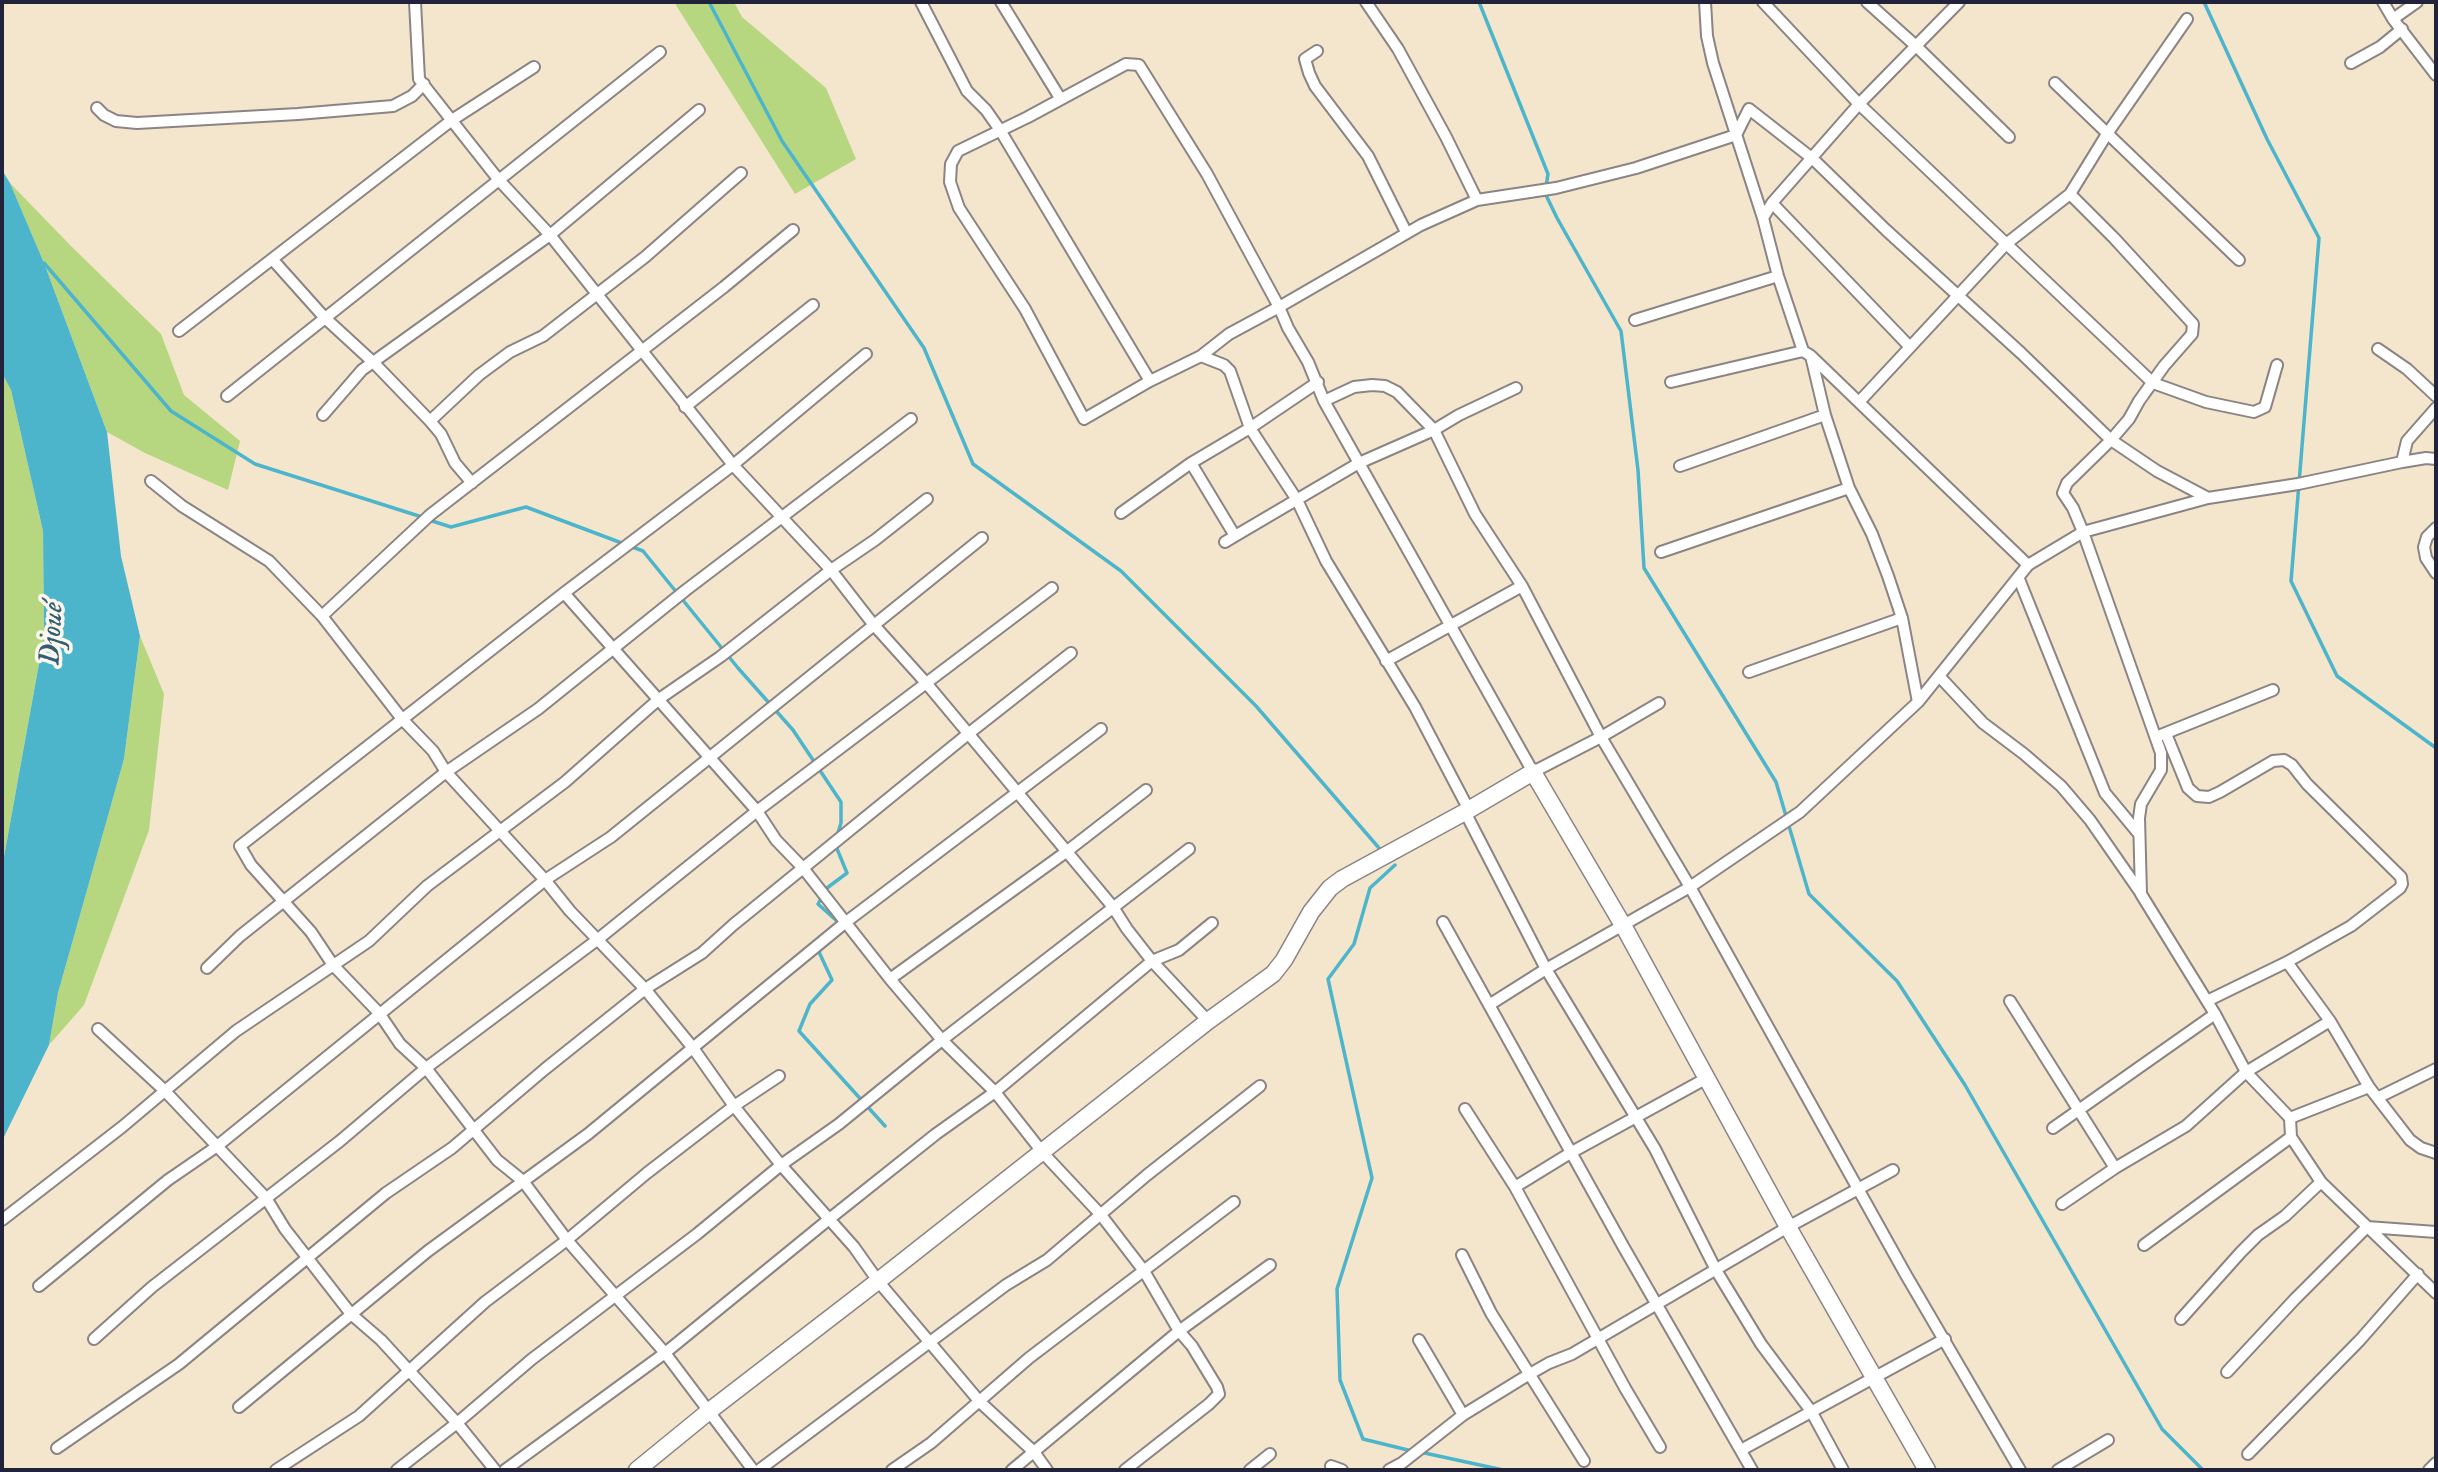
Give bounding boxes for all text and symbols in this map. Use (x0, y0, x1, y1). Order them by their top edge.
water label: Djoué (34, 601, 74, 667)

